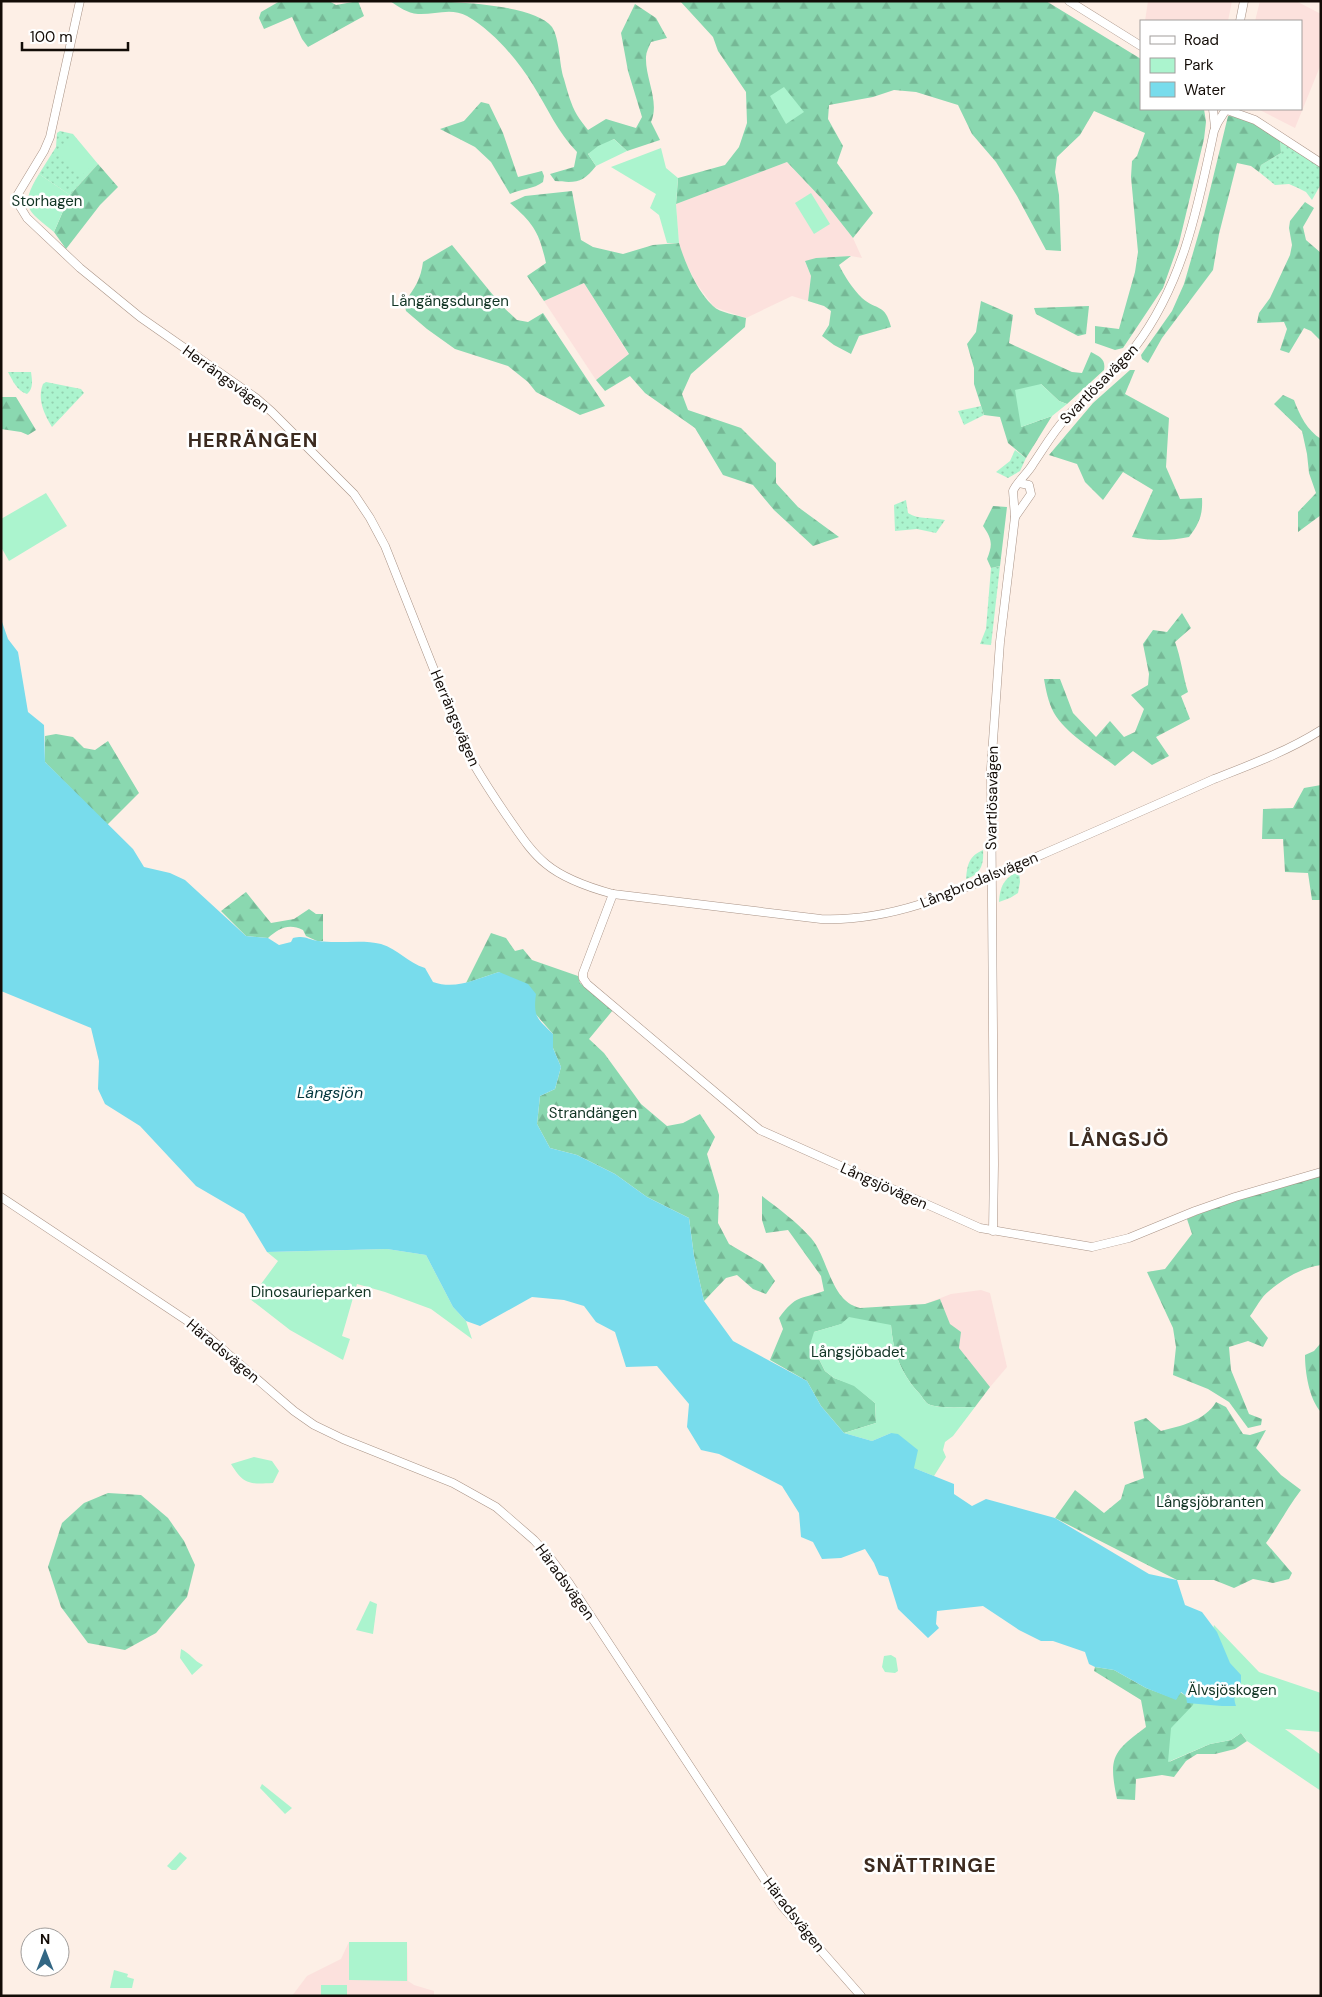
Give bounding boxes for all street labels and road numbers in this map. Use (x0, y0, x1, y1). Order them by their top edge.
street label: Svartlösavägen (1056, 340, 1142, 428)
street label: Herrängsvägen (178, 341, 274, 417)
street label: Herrängsvägen (426, 667, 484, 769)
street label: Svartlösavägen (981, 746, 1003, 850)
street label: Långbrodalsvägen (917, 847, 1041, 913)
street label: Långsjövägen (837, 1158, 931, 1214)
street label: Häradsvägen (182, 1315, 264, 1387)
street label: Häradsvägen (531, 1540, 599, 1624)
street label: Häradsvägen (759, 1874, 829, 1956)

